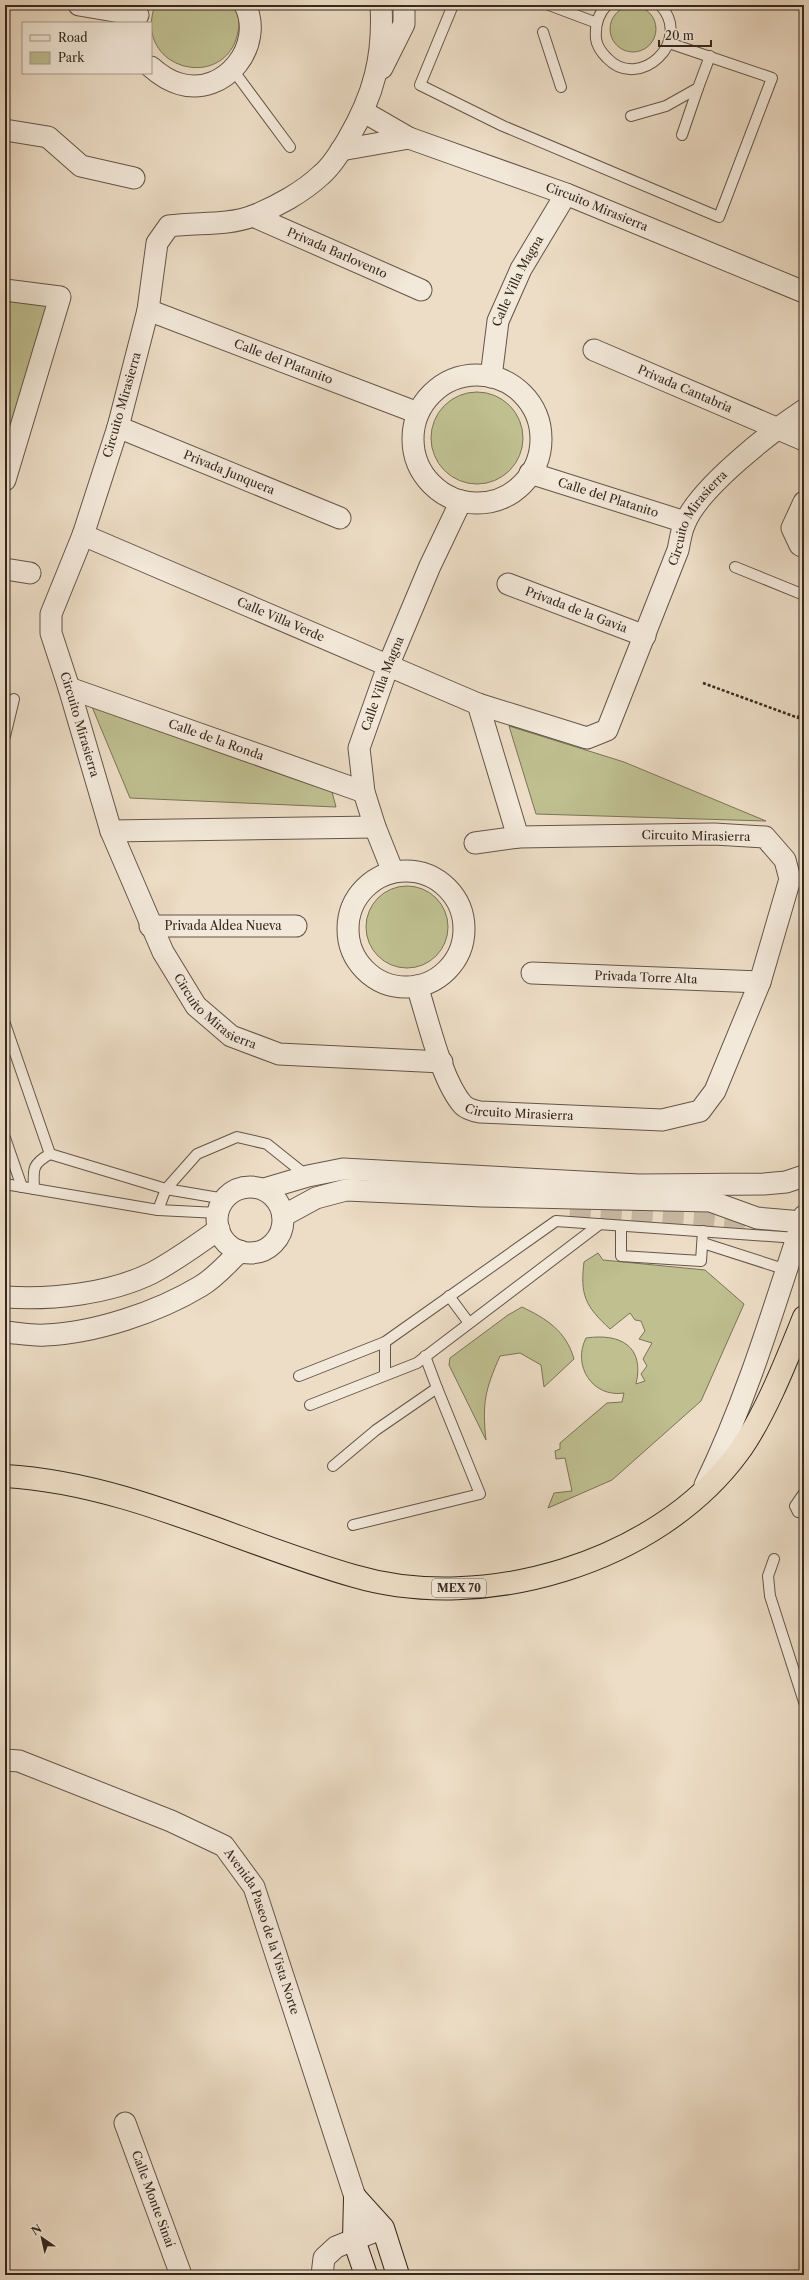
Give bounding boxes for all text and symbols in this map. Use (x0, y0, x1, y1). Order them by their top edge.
legend (22, 22, 152, 74)
scale bar (659, 22, 711, 48)
text: 20 m (665, 28, 694, 43)
text: Road (58, 30, 88, 45)
text: Park (58, 50, 85, 65)
street label: Circuito Mirasierra (544, 179, 651, 234)
street label: Privada Barlovento (285, 224, 390, 281)
street label: Calle Villa Magna (489, 232, 547, 327)
street label: Calle del Platanito (232, 336, 335, 387)
street label: Circuito Mirasierra (99, 350, 144, 459)
street label: Privada Cantabria (635, 362, 736, 416)
street label: Privada Junquera (181, 447, 278, 498)
street label: Circuito Mirasierra (665, 467, 730, 568)
street label: Calle del Platanito (556, 474, 661, 520)
street label: Privada de la Gavia (523, 583, 630, 636)
street label: Calle Villa Verde (235, 594, 327, 645)
street label: Calle Villa Magna (358, 633, 407, 733)
street label: Circuito Mirasierra (57, 670, 103, 779)
street label: Calle de la Ronda (167, 716, 267, 763)
street label: Circuito Mirasierra (641, 827, 751, 844)
street label: Privada Aldea Nueva (164, 918, 282, 933)
street label: Privada Torre Alta (594, 967, 698, 987)
street label: Circuito Mirasierra (171, 971, 259, 1052)
street label: Circuito Mirasierra (463, 1100, 575, 1123)
road number: MEX 70 (432, 1579, 486, 1597)
street label: Avenida Paseo de la Vista Norte (221, 1845, 303, 2017)
street label: Calle Monte Sinaí (129, 2148, 178, 2250)
north arrow (22, 2218, 62, 2258)
text: N (29, 2221, 45, 2238)

